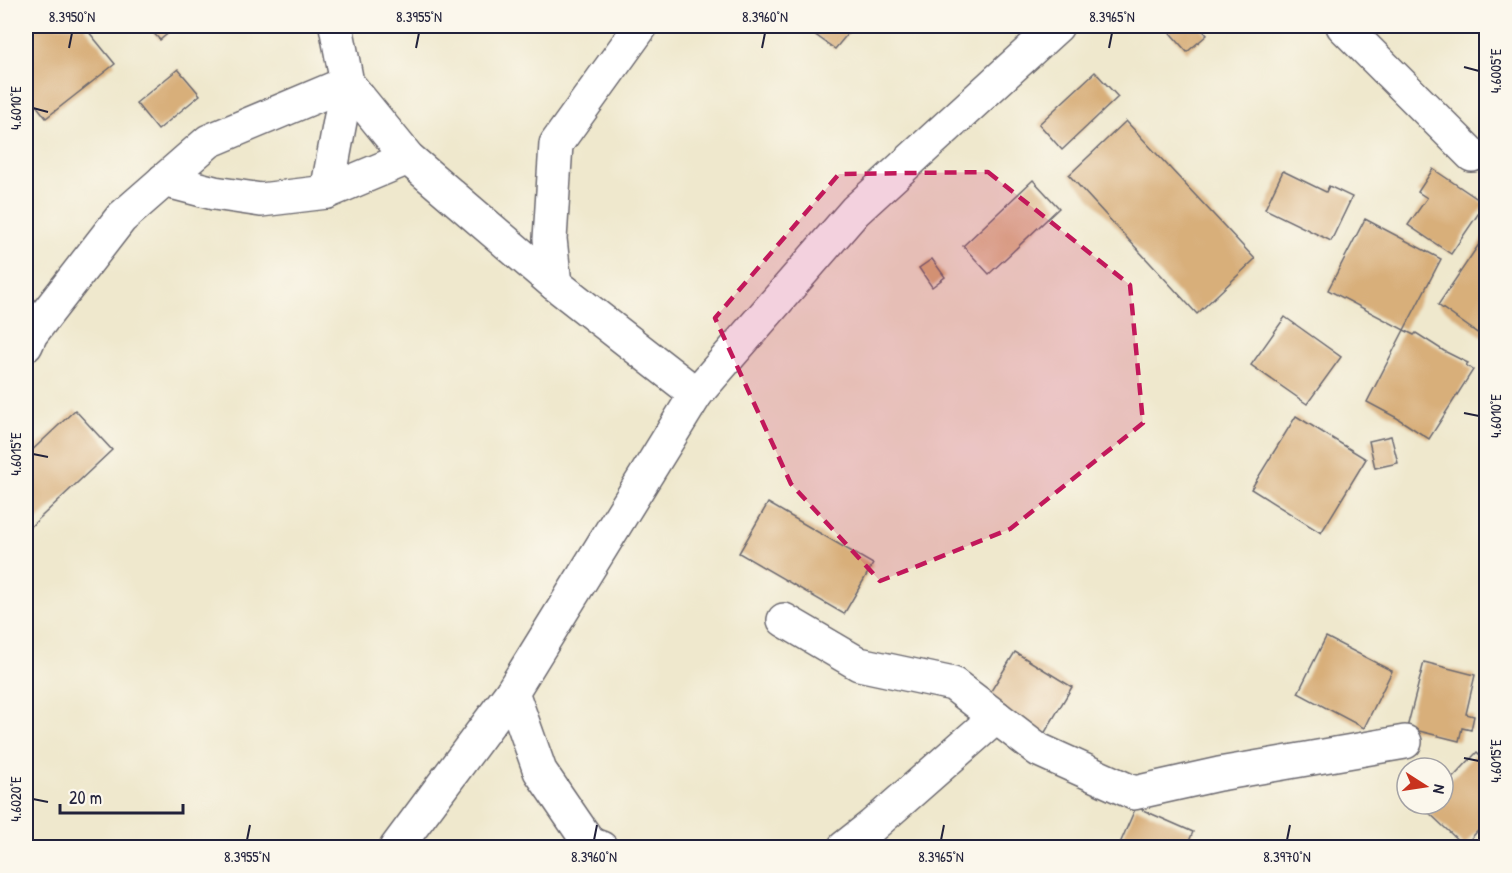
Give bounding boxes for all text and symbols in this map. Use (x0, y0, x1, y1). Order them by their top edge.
text: 8.3950°N (49, 6, 95, 27)
text: 8.3955°N (396, 6, 442, 27)
text: 8.3960°N (742, 6, 788, 27)
text: 8.3965°N (1089, 6, 1135, 27)
text: 4.6005°E (1485, 48, 1506, 93)
text: 4.6010°E (5, 86, 26, 130)
text: 4.6010°E (1485, 394, 1506, 438)
text: 4.6015°E (5, 432, 26, 476)
text: 4.6015°E (1485, 739, 1506, 783)
north arrow (1395, 756, 1455, 816)
text: 4.6020°E (5, 776, 26, 822)
scale bar (60, 777, 183, 815)
text: N (1428, 783, 1451, 796)
text: 20 m (69, 785, 102, 810)
text: 8.3955°N (224, 846, 270, 867)
text: 8.3960°N (571, 846, 617, 867)
text: 8.3965°N (918, 846, 964, 867)
text: 8.3970°N (1263, 846, 1311, 867)

